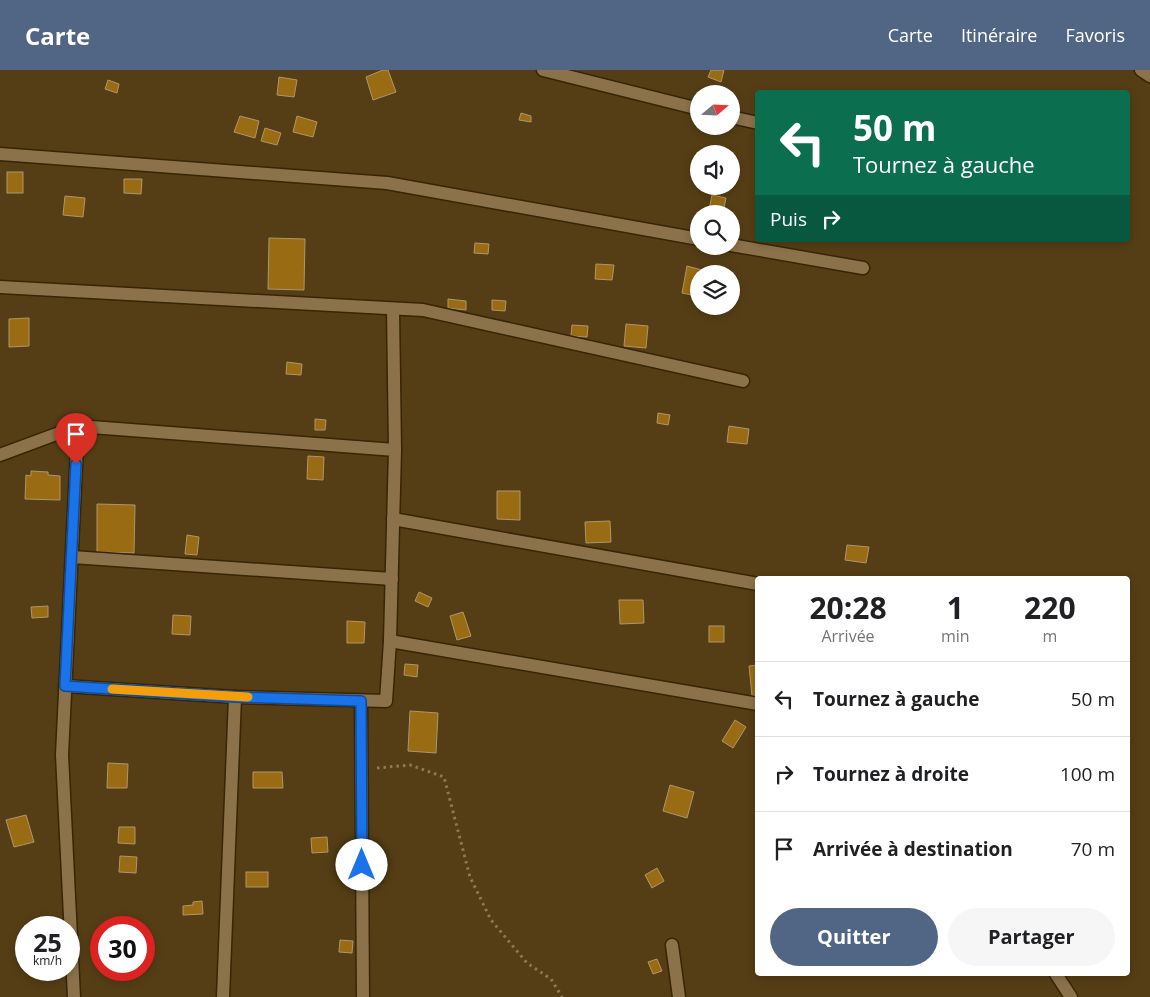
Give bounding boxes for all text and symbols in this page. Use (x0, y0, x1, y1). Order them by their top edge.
text: Carte (25, 19, 90, 52)
text: Carte (888, 23, 933, 47)
text: Itinéraire (961, 23, 1037, 47)
text: Favoris (1065, 23, 1125, 47)
north arrow (690, 85, 740, 135)
map controls (690, 85, 740, 315)
text: 50 m (853, 104, 936, 151)
icon: left (770, 110, 835, 175)
button: sound (690, 145, 740, 195)
text: Tournez à gauche (853, 149, 1035, 179)
button: search (690, 205, 740, 255)
icon: right (817, 205, 845, 233)
text: Puis (770, 206, 807, 232)
button: layers (690, 265, 740, 315)
pin (55, 413, 97, 464)
icon: arrive (62, 420, 90, 448)
text: 20:28 (809, 587, 887, 628)
text: 1 (947, 587, 964, 628)
text: 220 (1024, 587, 1076, 628)
text: Arrivée (821, 625, 875, 647)
text: min (941, 625, 970, 647)
text: m (1042, 625, 1057, 647)
icon: left (770, 685, 798, 713)
text: Tournez à gauche (813, 686, 979, 712)
text: 50 m (1071, 686, 1115, 712)
icon: right (770, 760, 798, 788)
text: Tournez à droite (813, 761, 969, 787)
text: 100 m (1060, 761, 1115, 787)
icon: arrive (770, 835, 798, 863)
text: Arrivée à destination (813, 836, 1013, 862)
text: 70 m (1071, 836, 1115, 862)
position arrow (335, 838, 387, 890)
button: Quitter (770, 908, 938, 966)
button: Partager (948, 908, 1115, 966)
speed limit sign: 30 (90, 916, 155, 981)
text: 25 (33, 925, 62, 959)
text: km/h (33, 952, 62, 969)

